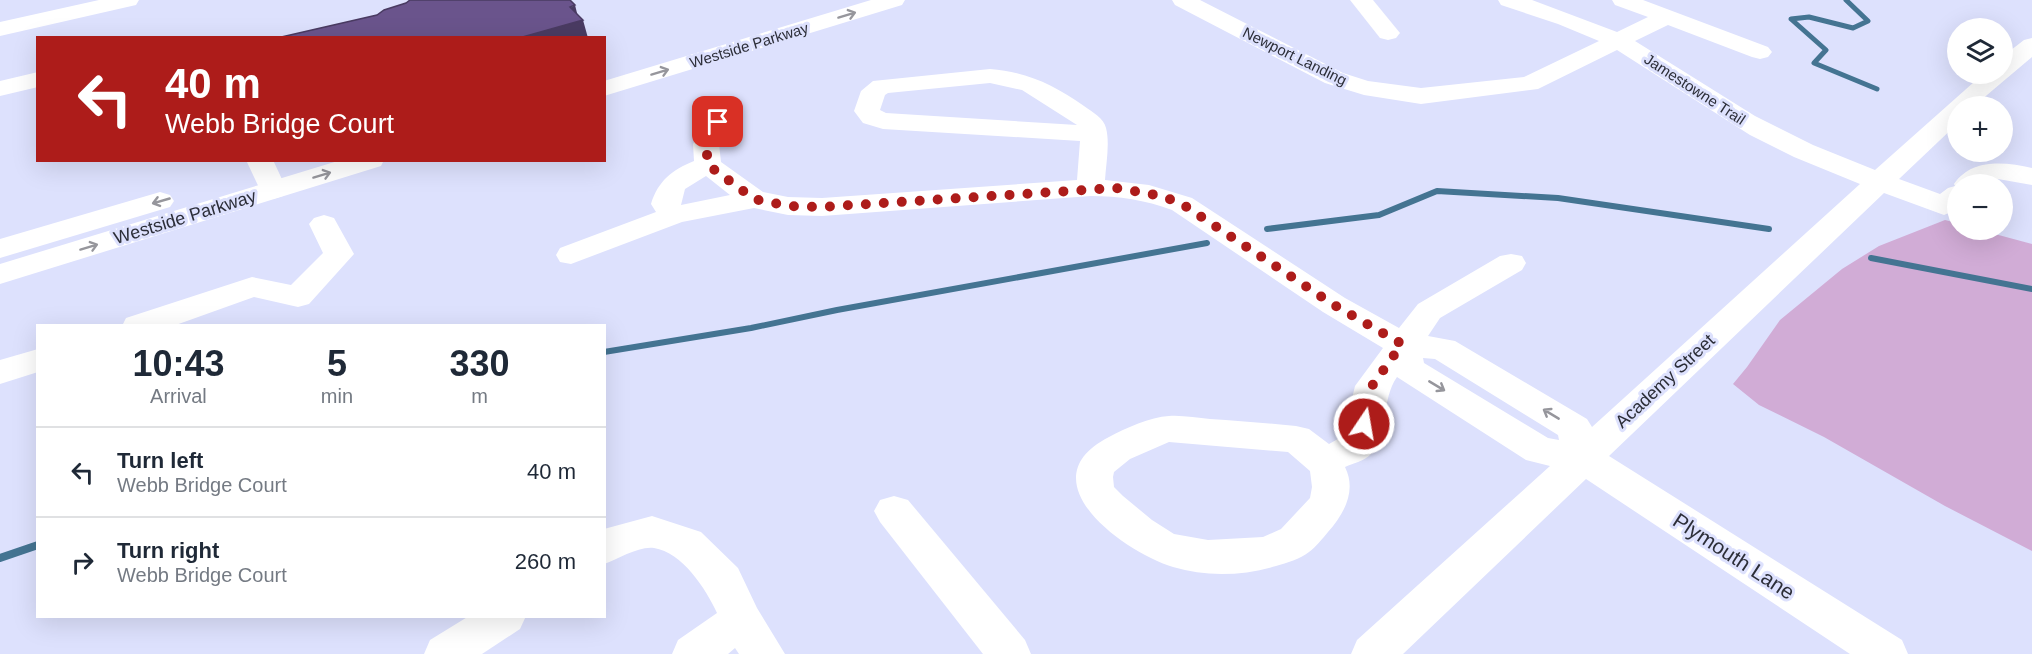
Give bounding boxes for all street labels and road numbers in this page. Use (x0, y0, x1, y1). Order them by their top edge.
street label: Westside Parkway (688, 19, 811, 71)
street label: Newport Landing (1240, 23, 1350, 89)
street label: Jamestowne Trail (1641, 50, 1749, 128)
street label: Westside Parkway (111, 186, 259, 248)
street label: Academy Street (1611, 330, 1719, 432)
street label: Plymouth Lane (1669, 508, 1799, 604)

